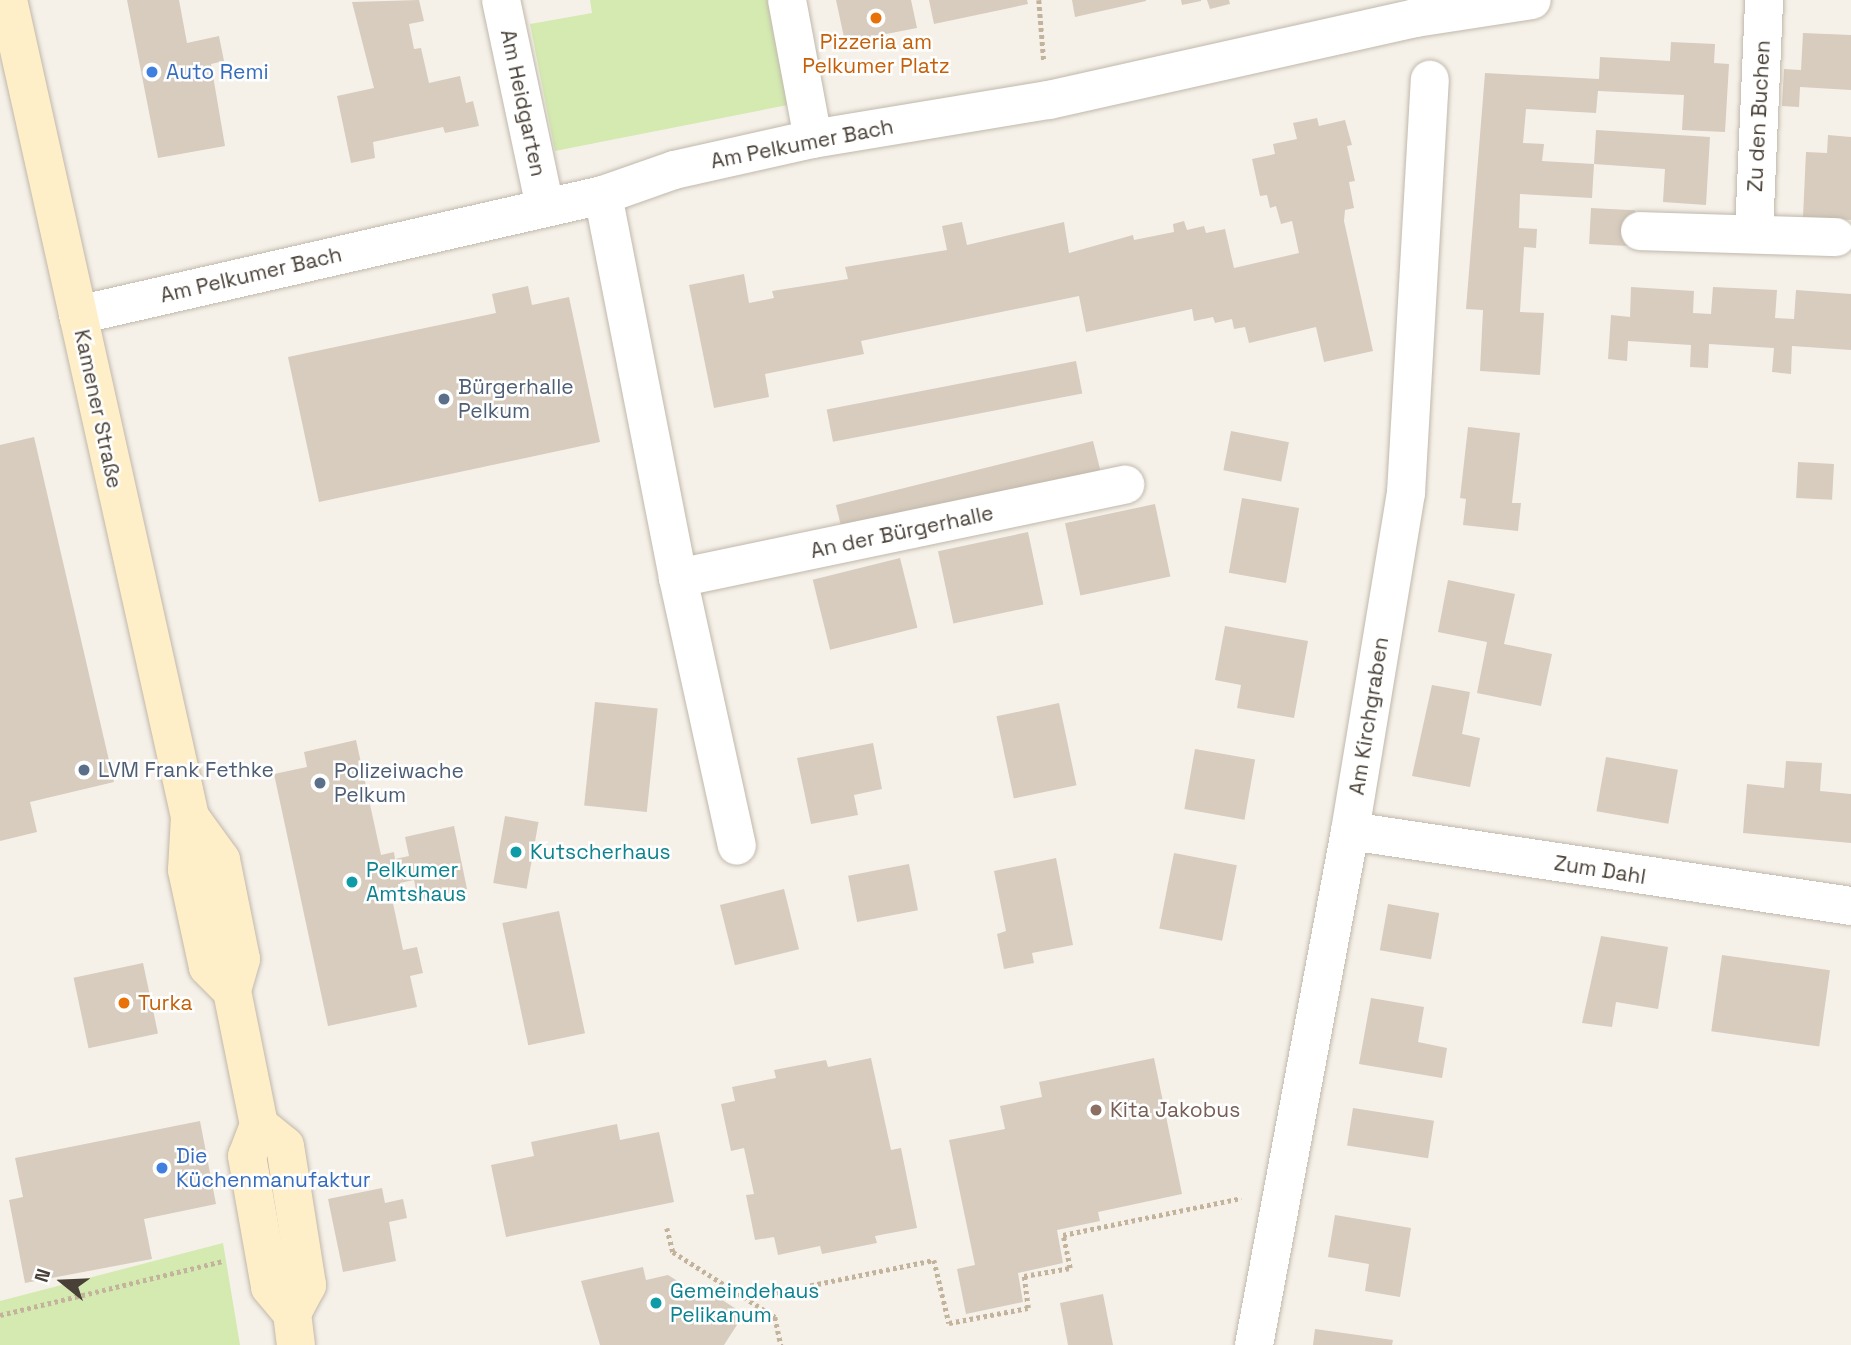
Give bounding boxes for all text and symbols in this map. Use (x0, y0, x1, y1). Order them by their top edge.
marker: Pizzeria am Pelkumer Platz (868, 10, 884, 26)
street label: Am Heidgarten (495, 27, 551, 179)
place label: Pizzeria am Pelkumer Platz (802, 29, 950, 79)
street label: Zu den Buchen (1742, 39, 1776, 193)
place label: Auto Remi (166, 59, 269, 85)
marker: Auto Remi (144, 64, 160, 80)
street label: Am Pelkumer Bach (708, 114, 896, 174)
street label: Am Pelkumer Bach (158, 242, 344, 308)
street label: Kamener Straße (69, 327, 127, 491)
place label: Bürgerhalle Pelkum (458, 374, 574, 424)
marker: Bürgerhalle Pelkum (436, 391, 452, 407)
street label: An der Bürgerhalle (808, 500, 996, 564)
street label: Am Kirchgraben (1344, 635, 1394, 797)
place label: LVM Frank Fethke (98, 757, 274, 783)
place label: Polizeiwache Pelkum (334, 758, 464, 808)
marker: LVM Frank Fethke (76, 762, 92, 778)
marker: Polizeiwache Pelkum (312, 775, 328, 791)
place label: Kutscherhaus (530, 839, 671, 865)
marker: Kutscherhaus (508, 844, 524, 860)
street label: Zum Dahl (1552, 850, 1648, 890)
place label: Pelkumer Amtshaus (366, 857, 466, 907)
marker: Pelkumer Amtshaus (344, 874, 360, 890)
place label: Turka (138, 990, 193, 1016)
marker: Turka (116, 995, 132, 1011)
place label: Kita Jakobus (1110, 1097, 1240, 1123)
marker: Kita Jakobus (1088, 1102, 1104, 1118)
place label: Die Küchenmanufaktur (176, 1143, 371, 1193)
marker: Die Küchenmanufaktur (154, 1160, 170, 1176)
north arrow (28, 1247, 98, 1317)
text: N (29, 1265, 56, 1285)
place label: Gemeindehaus Pelikanum (670, 1278, 819, 1328)
marker: Gemeindehaus Pelikanum (648, 1295, 664, 1311)

